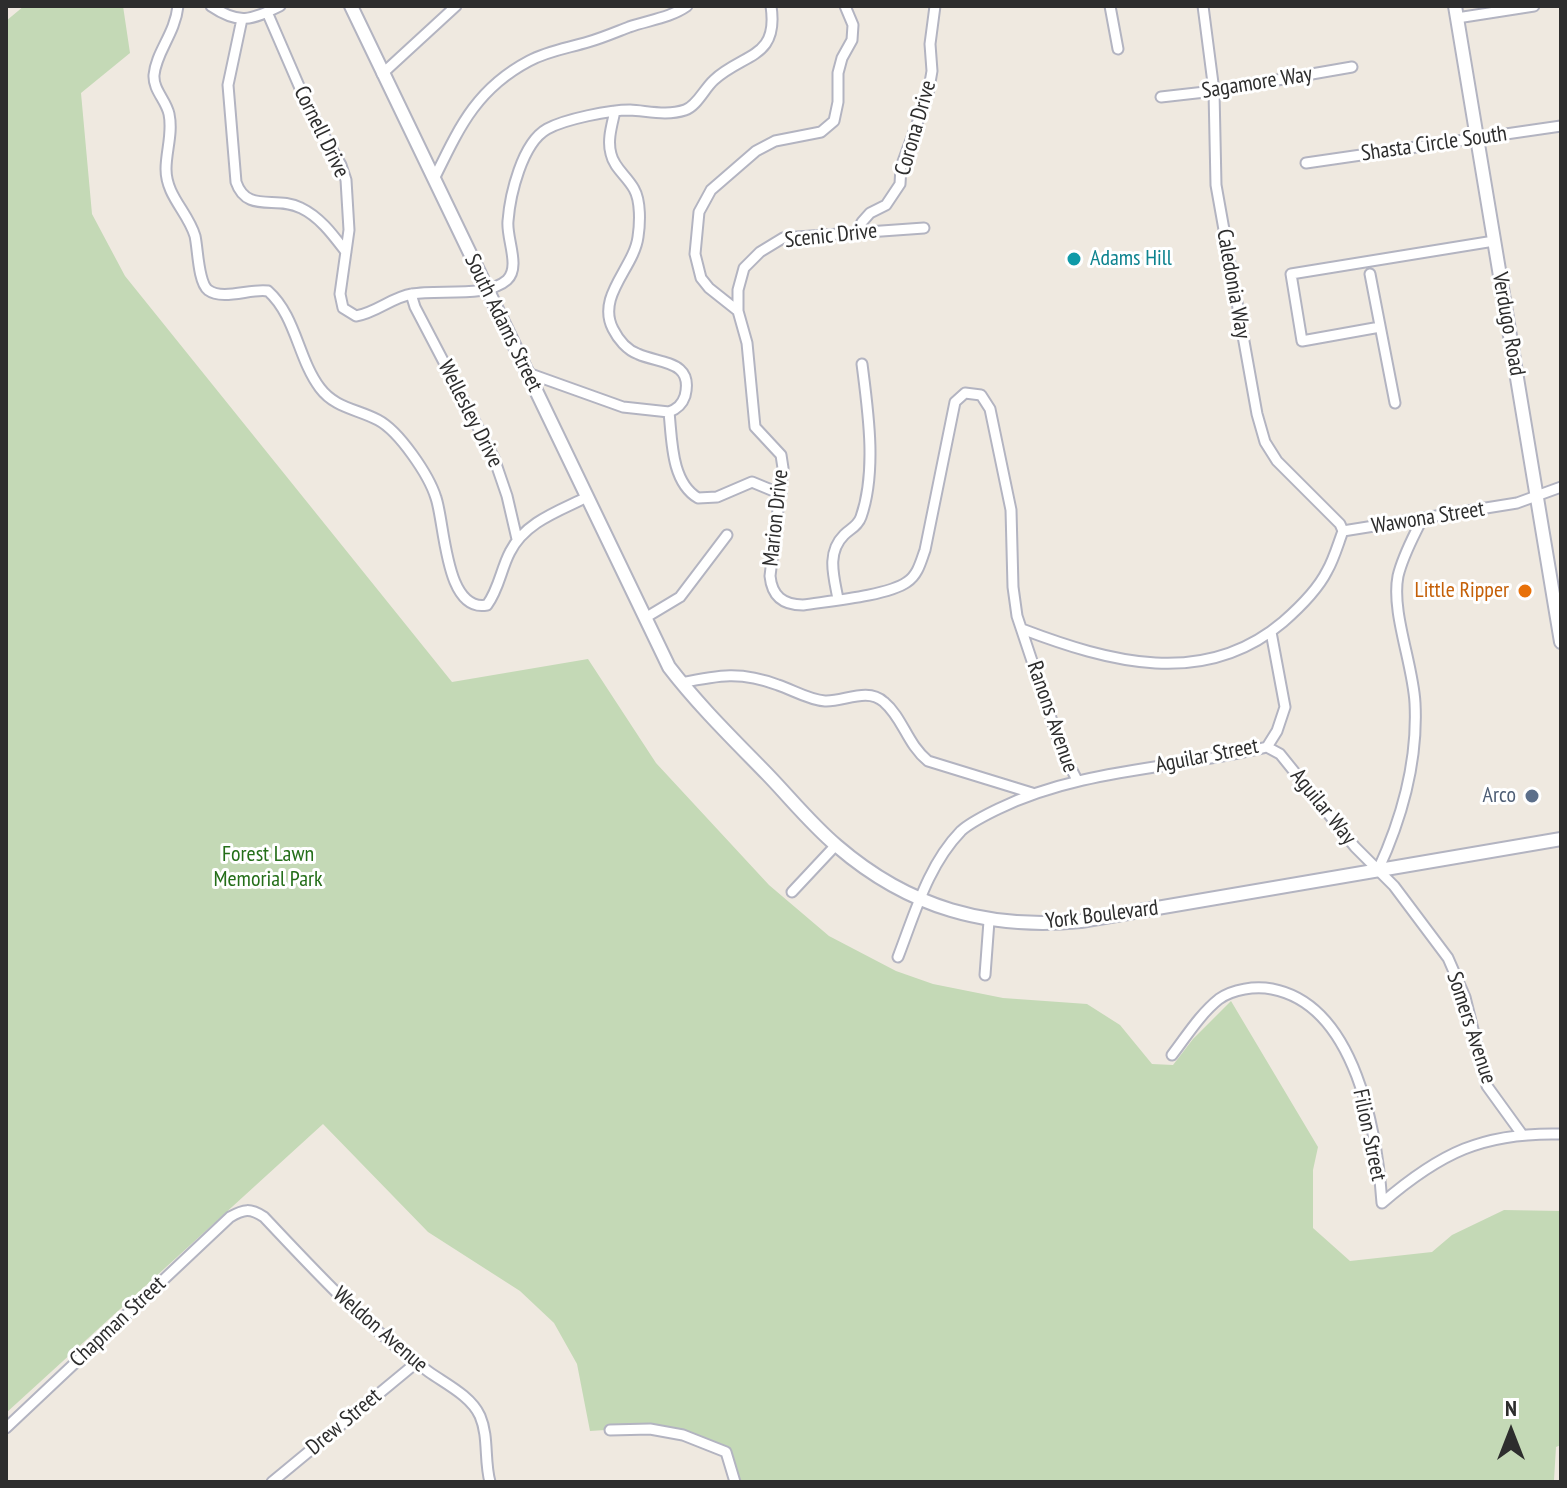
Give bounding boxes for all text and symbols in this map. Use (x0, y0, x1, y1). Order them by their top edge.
street label: Sagamore Way (1200, 61, 1314, 105)
street label: Corona Drive (890, 77, 942, 179)
street label: Cornell Drive (288, 82, 354, 182)
street label: Shasta Circle South (1360, 121, 1508, 167)
street label: Scenic Drive (783, 218, 879, 254)
street label: Caledonia Way (1210, 227, 1256, 341)
place label: Adams Hill (1090, 246, 1172, 272)
street label: South Adams Street (458, 250, 548, 396)
marker: Adams Hill (1065, 250, 1083, 268)
street label: Verdugo Road (1486, 270, 1530, 378)
street label: Wellesley Drive (432, 356, 508, 472)
street label: Marion Drive (758, 468, 794, 568)
street label: Wawona Street (1370, 496, 1486, 540)
place label: Little Ripper (1415, 578, 1509, 604)
marker: Little Ripper (1516, 582, 1534, 600)
street label: Ranons Avenue (1021, 658, 1083, 776)
street label: Aguilar Street (1153, 733, 1261, 779)
street label: Aguilar Way (1285, 764, 1361, 850)
place label: Arco (1483, 783, 1516, 809)
marker: Arco (1523, 787, 1541, 805)
park label: Forest Lawn Memorial Park (213, 842, 323, 894)
street label: York Boulevard (1044, 895, 1160, 935)
street label: Somers Avenue (1441, 969, 1501, 1087)
street label: Filion Street (1346, 1087, 1392, 1183)
street label: Chapman Street (65, 1271, 171, 1373)
street label: Weldon Avenue (327, 1282, 433, 1378)
street label: Drew Street (301, 1383, 387, 1461)
north arrow (1471, 1392, 1551, 1472)
text: N (1505, 1394, 1517, 1422)

